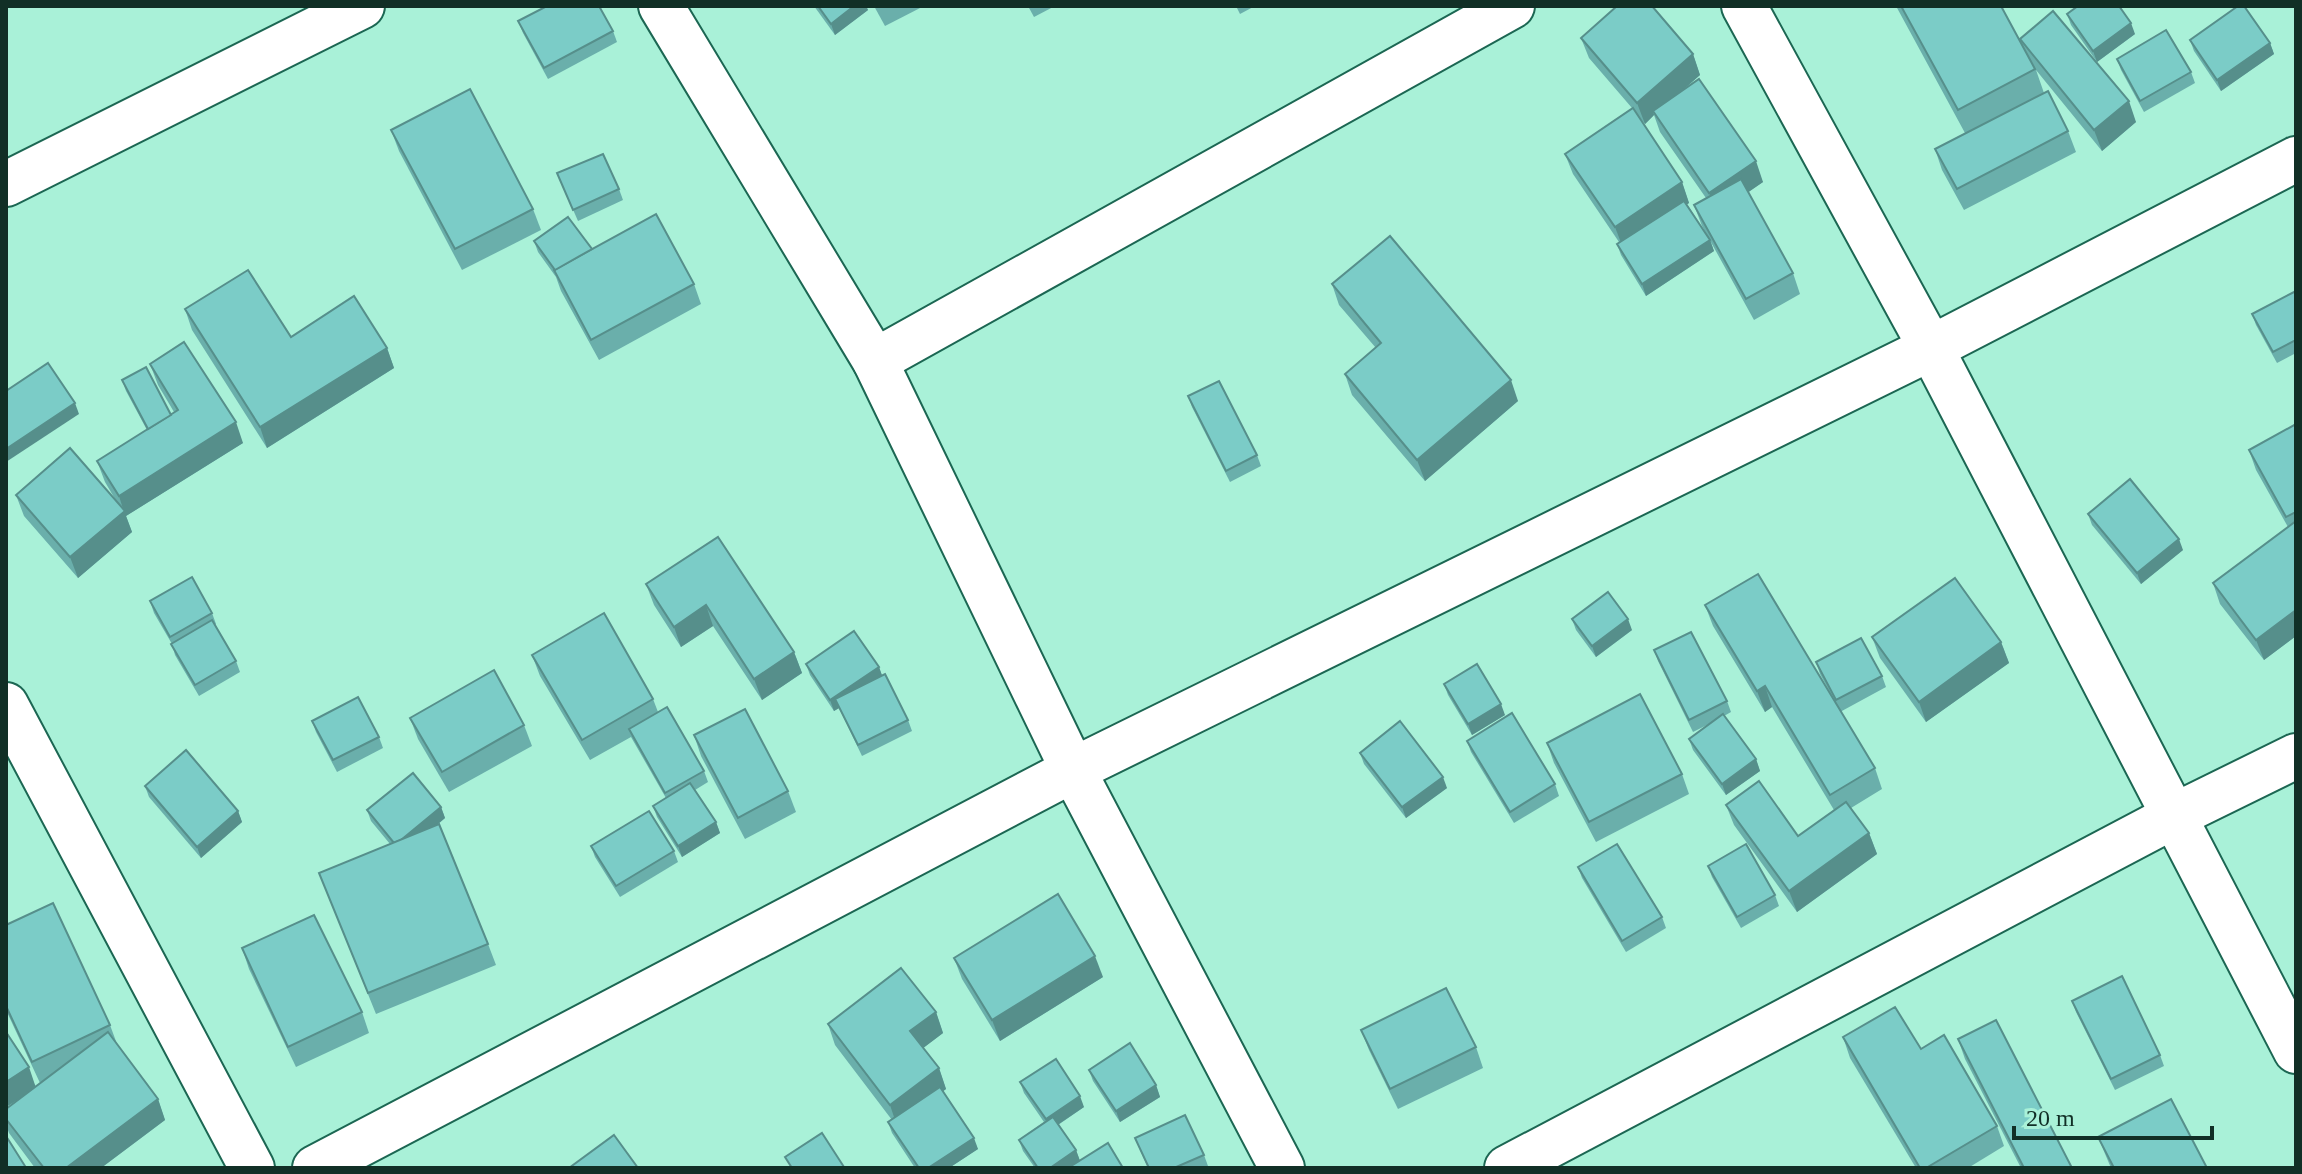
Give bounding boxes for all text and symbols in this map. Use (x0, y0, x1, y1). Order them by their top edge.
scale bar (2014, 1090, 2212, 1140)
text: 20 m (2026, 1105, 2075, 1131)

